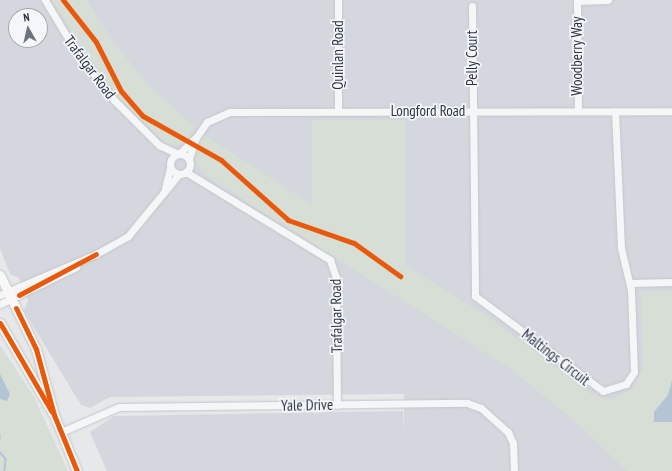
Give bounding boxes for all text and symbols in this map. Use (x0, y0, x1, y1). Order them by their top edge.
north arrow (8, 8, 48, 48)
text: N (23, 10, 30, 24)
street label: Woodberry Way (568, 16, 586, 96)
street label: Quinlan Road (329, 20, 347, 90)
street label: Pelly Court (463, 30, 481, 86)
street label: Trafalgar Road (60, 32, 120, 102)
street label: Longford Road (391, 102, 465, 120)
street label: Trafalgar Road (326, 279, 346, 353)
street label: Maltings Circuit (518, 325, 594, 389)
street label: Yale Drive (281, 396, 333, 414)

